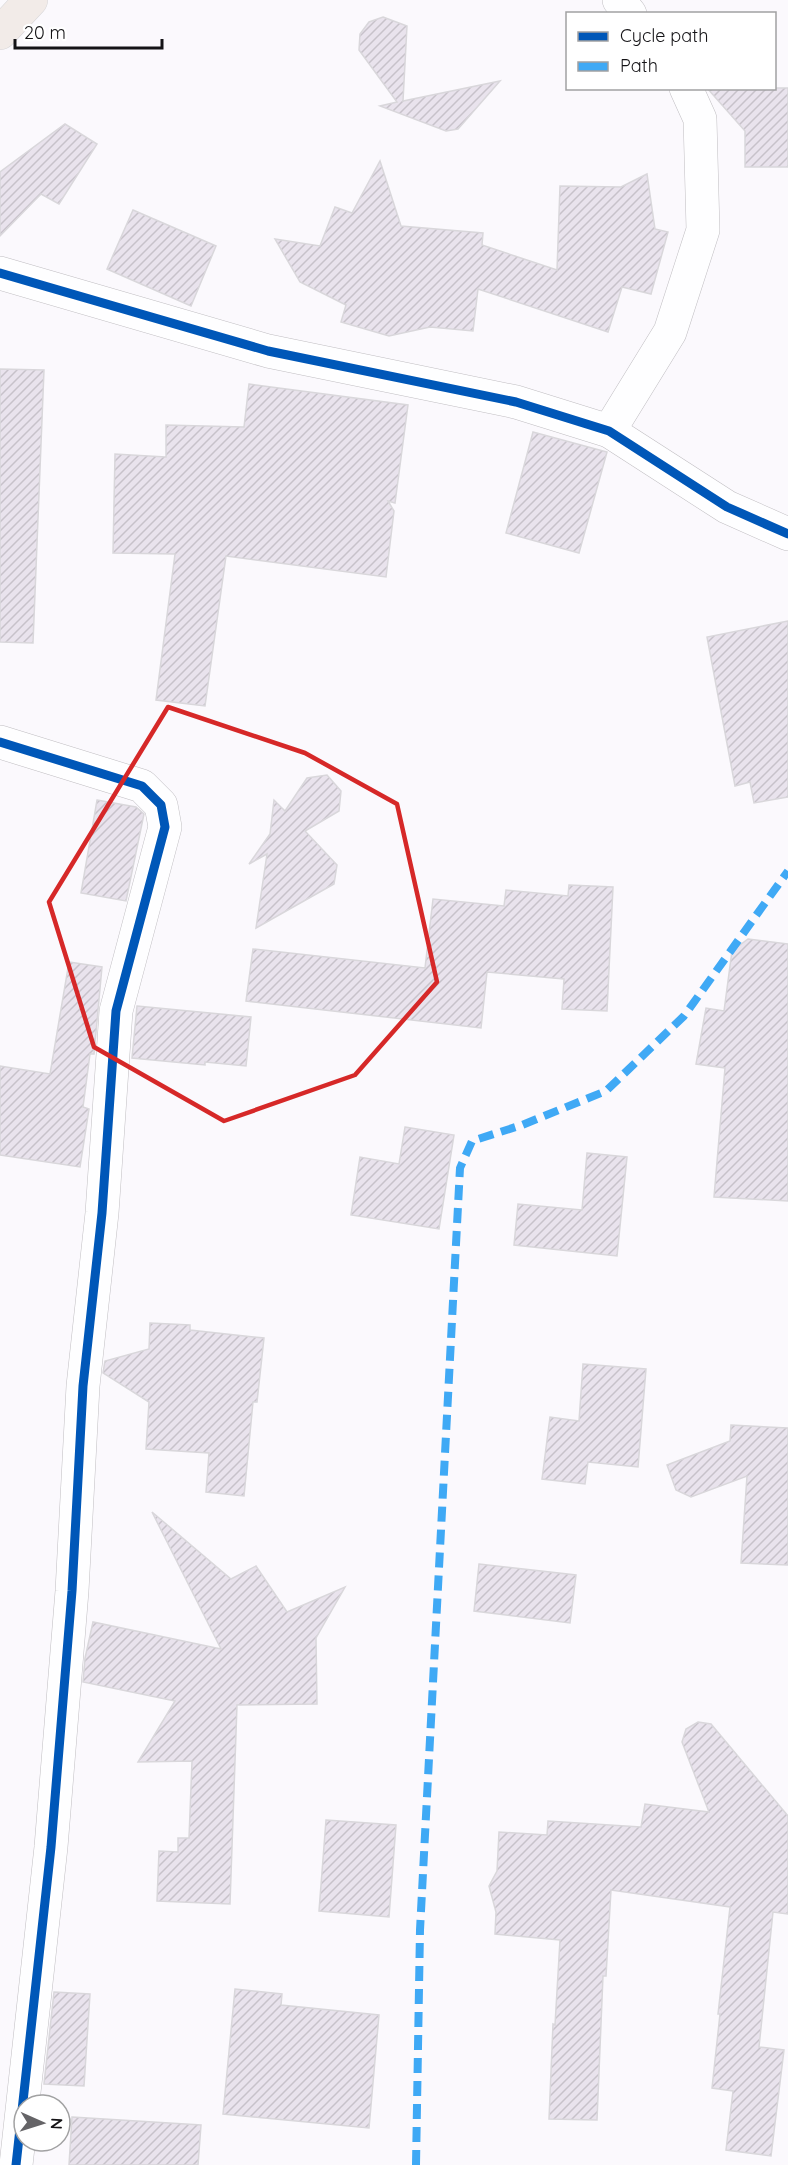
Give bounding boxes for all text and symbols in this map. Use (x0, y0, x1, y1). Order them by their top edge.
scale bar (15, 12, 162, 50)
legend (566, 12, 776, 90)
text: 20 m (24, 21, 66, 44)
text: Cycle path (620, 24, 708, 47)
text: Path (620, 54, 658, 77)
north arrow (12, 2093, 72, 2153)
text: N (47, 2117, 67, 2130)

